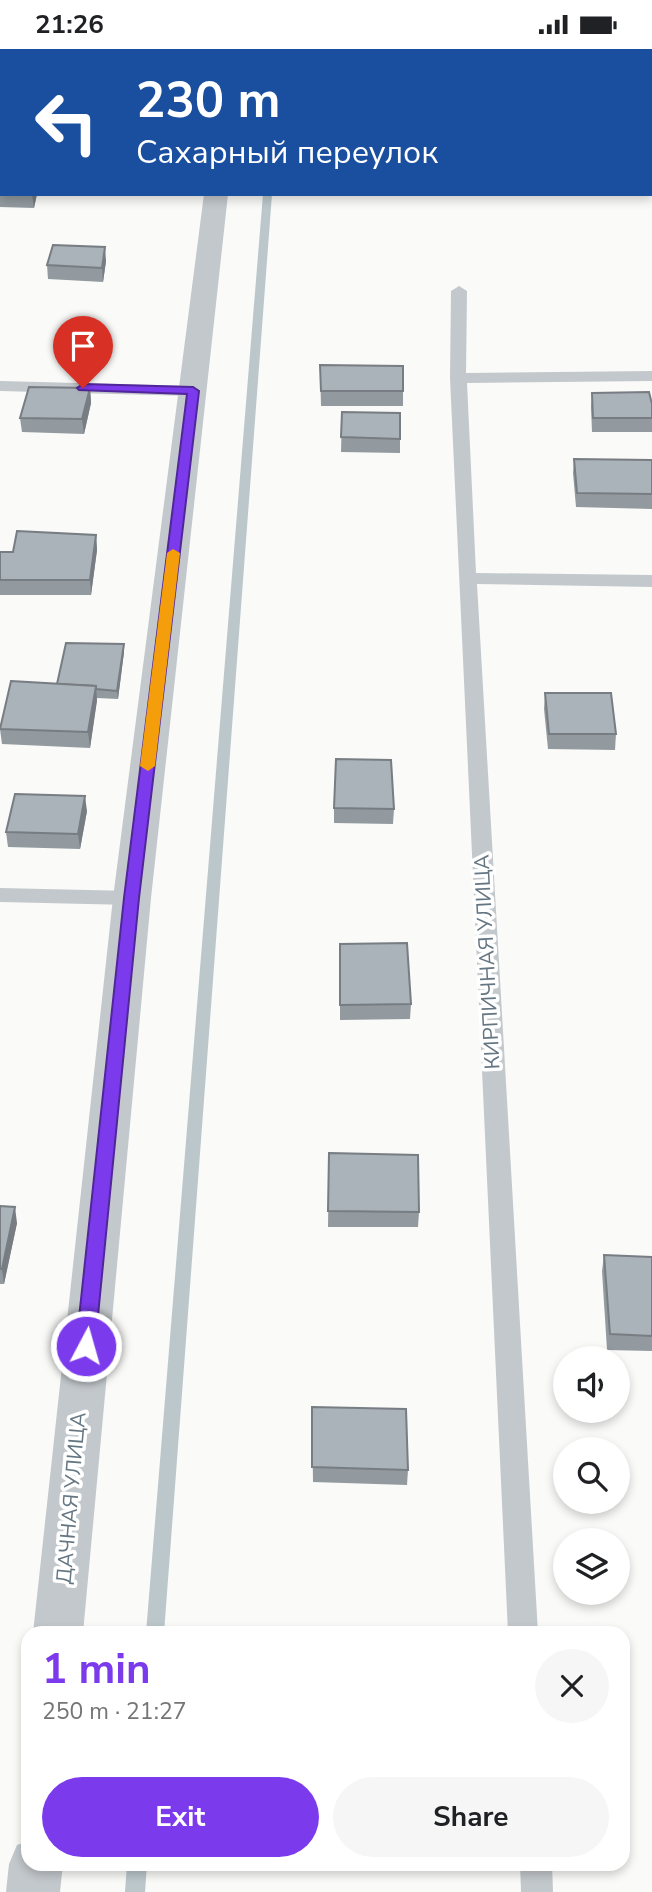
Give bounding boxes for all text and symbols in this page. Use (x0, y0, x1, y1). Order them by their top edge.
text: 21:26 (35, 7, 104, 42)
text: 230 m (136, 67, 280, 134)
icon: left (21, 77, 112, 168)
text: Сахарный переулок (136, 131, 438, 174)
pin (53, 316, 113, 388)
icon: arrive (64, 327, 102, 365)
street label: КИРПИЧНАЯ УЛИЦА (467, 854, 507, 1070)
position arrow (49, 1309, 123, 1383)
map controls (553, 1346, 630, 1605)
button: sound (553, 1346, 630, 1423)
street label: ДАЧНАЯ УЛИЦА (50, 1411, 92, 1585)
button: search (553, 1437, 630, 1514)
button: layers (553, 1528, 630, 1605)
text: 1 min (42, 1641, 151, 1698)
button: close (535, 1649, 609, 1723)
text: 250 m · 21:27 (42, 1696, 187, 1727)
button: Exit (42, 1777, 319, 1857)
button: Share (333, 1777, 609, 1857)

